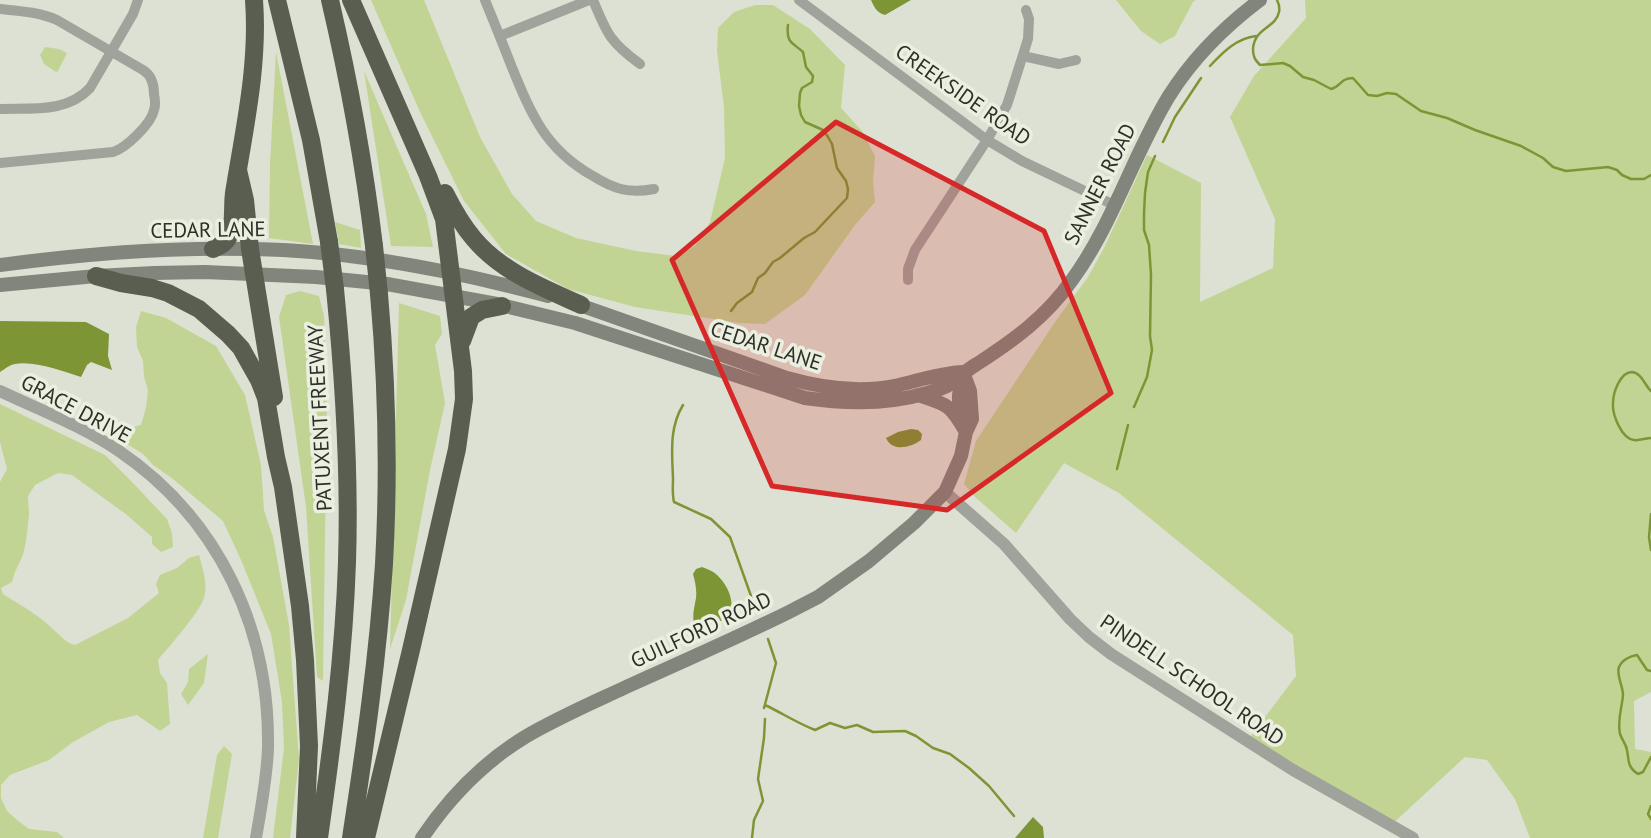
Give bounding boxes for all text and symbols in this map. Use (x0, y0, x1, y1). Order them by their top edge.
street label: CREEKSIDE ROAD (890, 38, 1036, 151)
street label: SANNER ROAD (1057, 119, 1142, 249)
street label: CEDAR LANE (150, 215, 266, 244)
street label: CEDAR LANE (707, 315, 825, 376)
street label: PATUXENT FREEWAY (301, 324, 338, 512)
street label: GRACE DRIVE (16, 368, 136, 449)
street label: GUILFORD ROAD (626, 585, 775, 674)
street label: PINDELL SCHOOL ROAD (1095, 608, 1290, 751)

